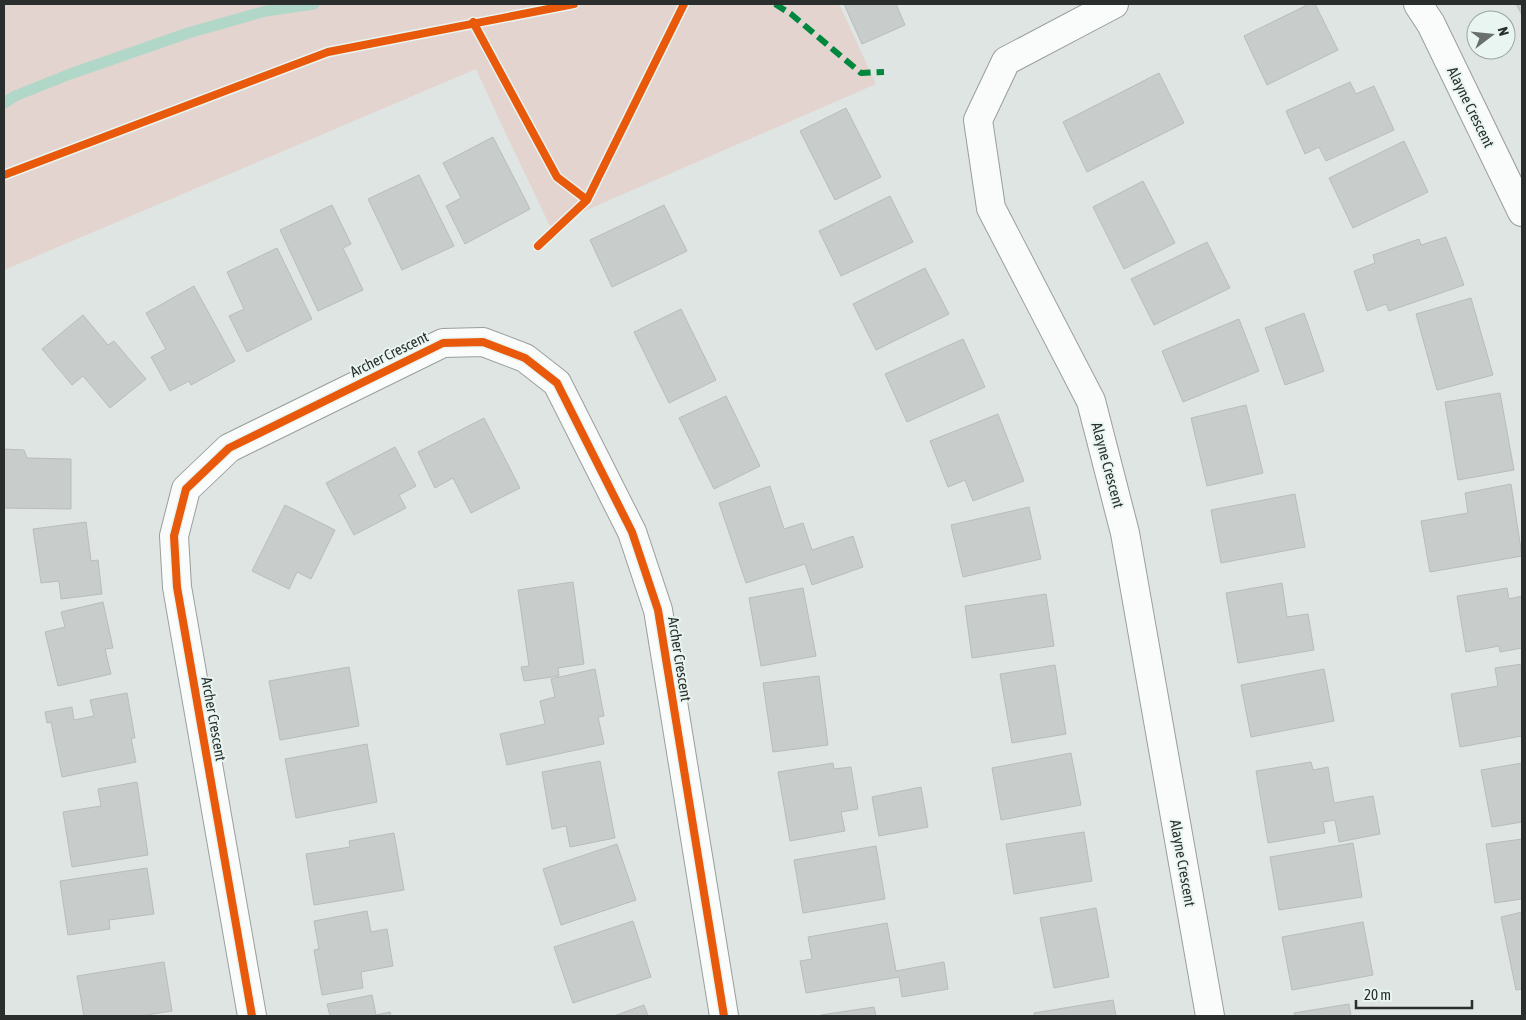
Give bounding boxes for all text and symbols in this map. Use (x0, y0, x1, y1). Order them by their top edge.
north arrow (1466, 10, 1516, 60)
text: N (1495, 25, 1512, 38)
street label: Alayne Crescent (1444, 64, 1498, 150)
street label: Archer Crescent (347, 328, 431, 380)
street label: Alayne Crescent (1088, 420, 1128, 510)
street label: Archer Crescent (665, 616, 695, 702)
street label: Archer Crescent (198, 676, 230, 762)
street label: Alayne Crescent (1167, 818, 1199, 908)
scale bar (1356, 978, 1472, 1010)
text: 20 m (1364, 986, 1391, 1003)

